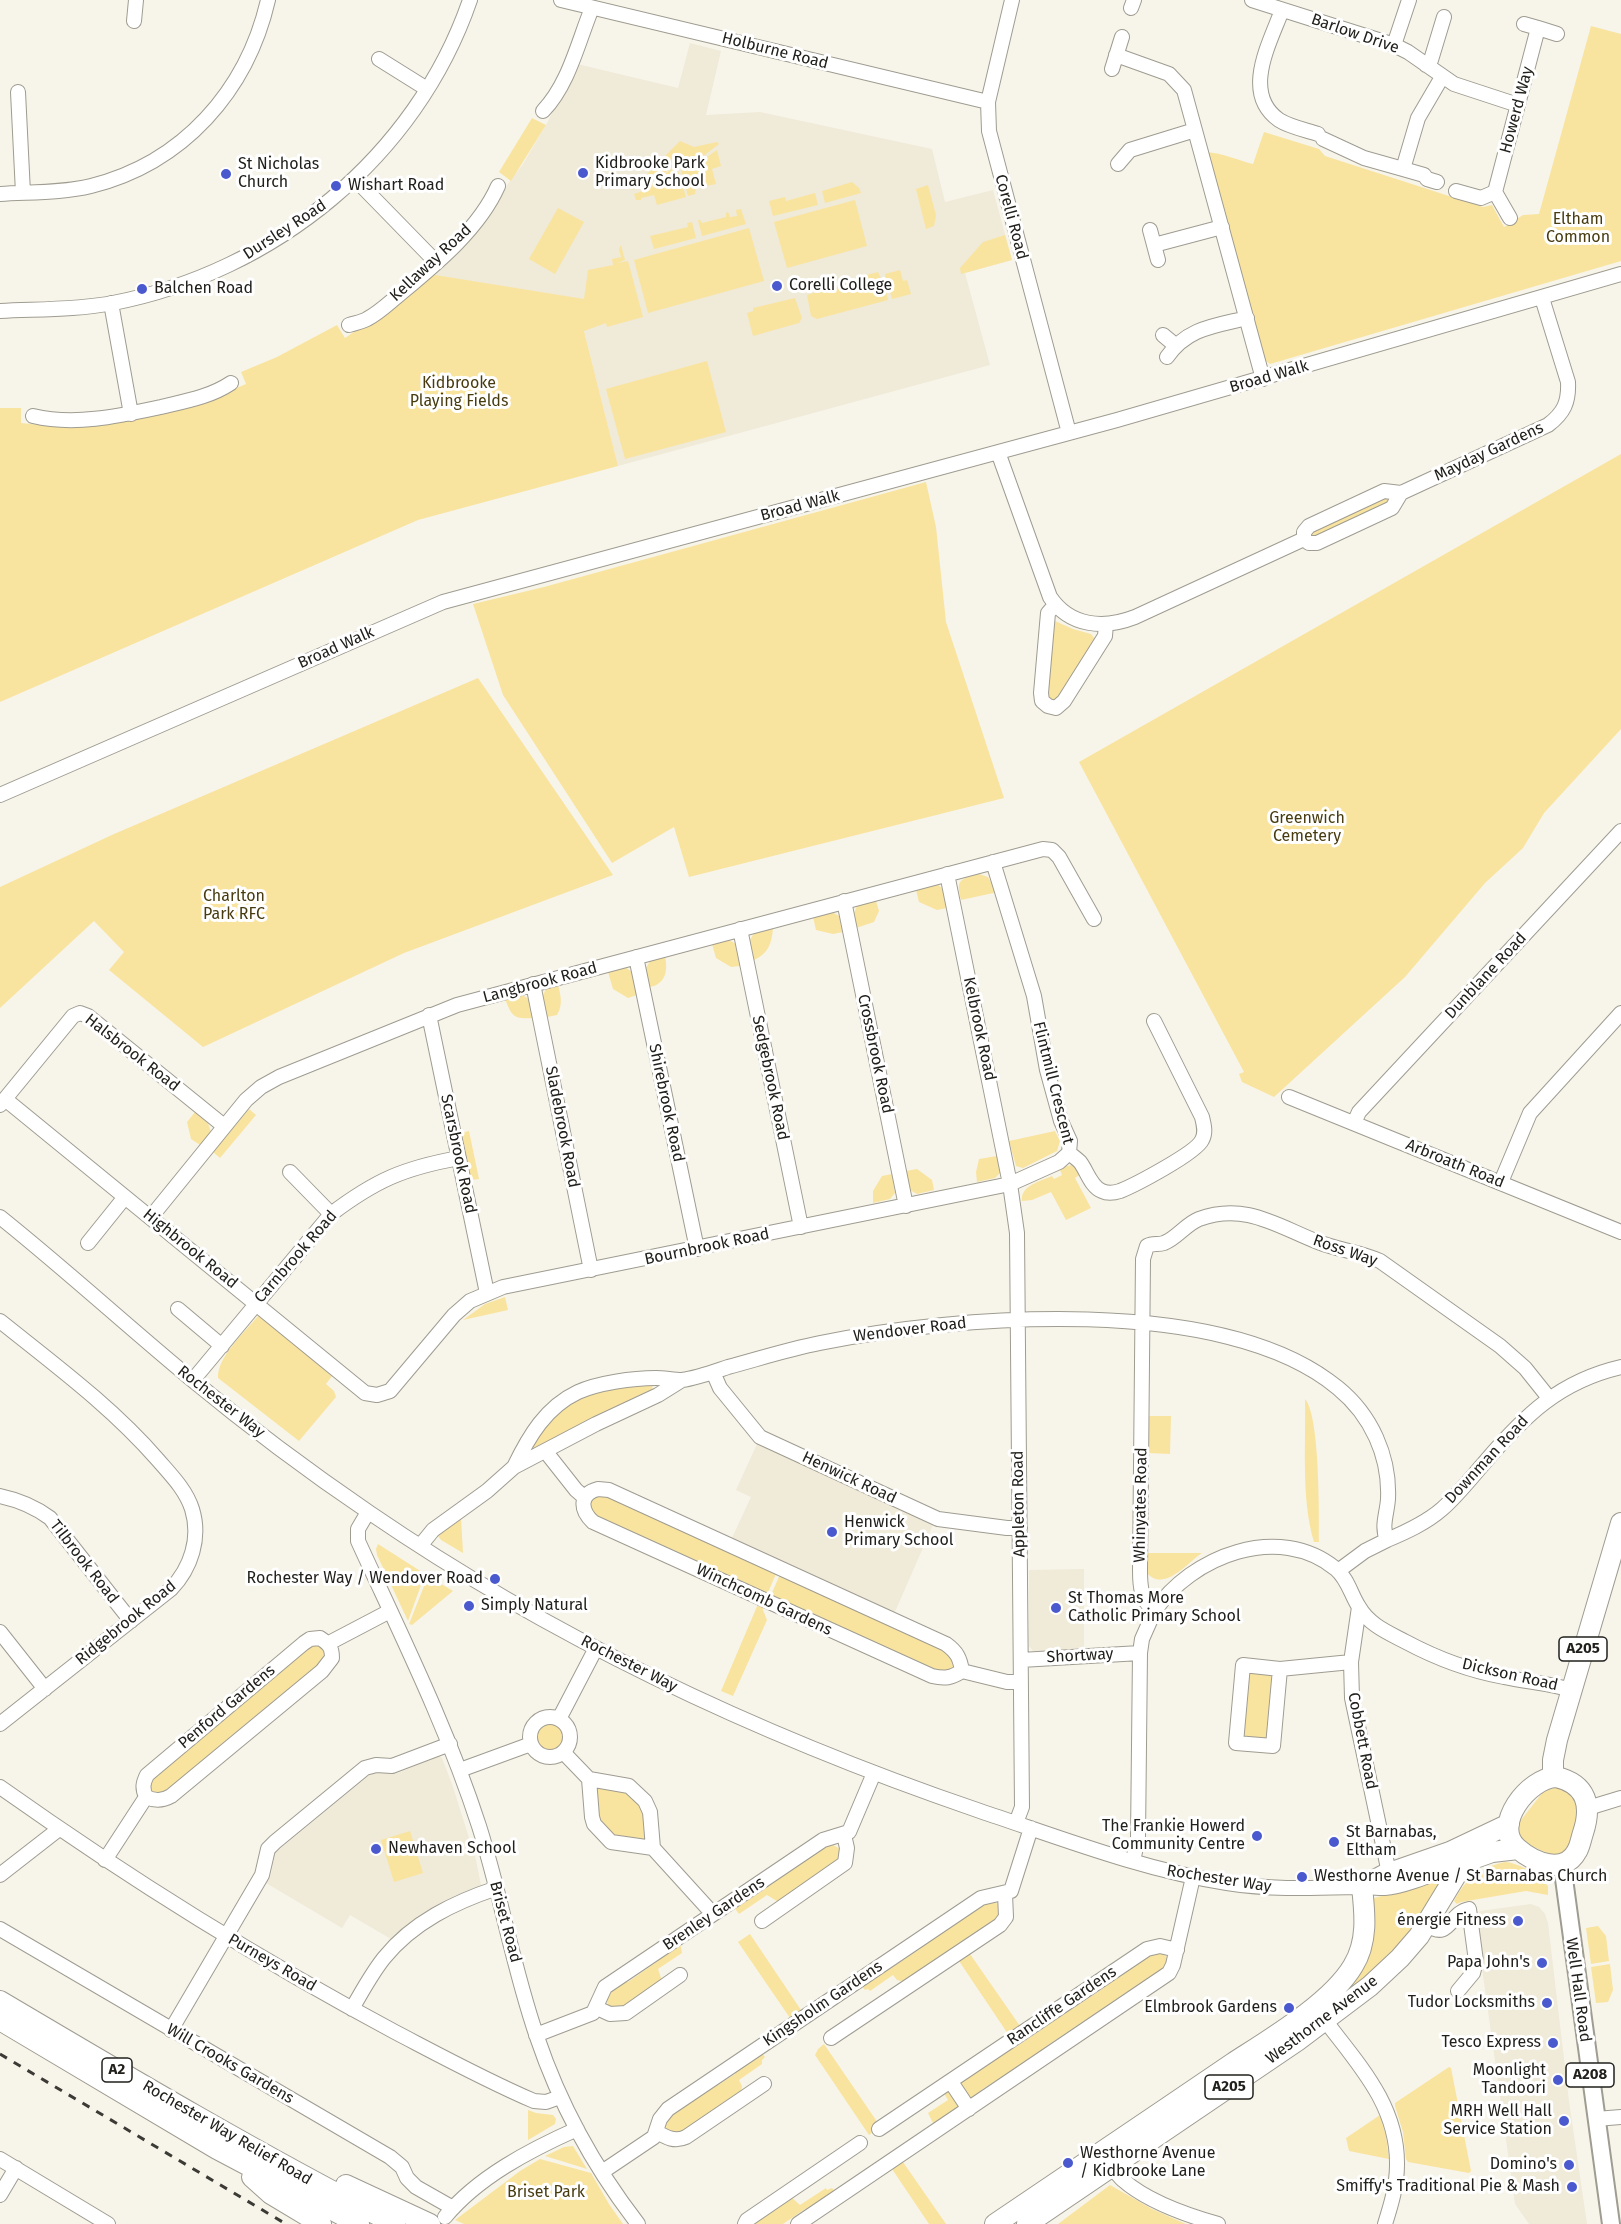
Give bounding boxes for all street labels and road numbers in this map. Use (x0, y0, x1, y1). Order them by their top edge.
street label: Barlow Drive (1308, 10, 1402, 58)
street label: Holburne Road (720, 28, 830, 74)
street label: Howerd Way (1496, 65, 1538, 155)
street label: Corelli Road (990, 172, 1032, 262)
street label: Dursley Road (240, 196, 330, 264)
street label: Kellaway Road (386, 220, 476, 306)
street label: Broad Walk (1227, 357, 1311, 397)
street label: Mayday Gardens (1431, 418, 1547, 486)
street label: Broad Walk (758, 486, 842, 526)
street label: Broad Walk (295, 623, 377, 673)
street label: Dunblane Road (1441, 929, 1531, 1023)
street label: Langbrook Road (481, 959, 599, 1007)
street label: Kelbrook Road (959, 975, 999, 1083)
street label: Crossbrook Road (853, 992, 897, 1116)
street label: Halsbrook Road (81, 1010, 183, 1096)
street label: Sedgebrook Road (747, 1014, 793, 1142)
street label: Flintmill Crescent (1028, 1020, 1078, 1146)
street label: Shirebrook Road (644, 1042, 688, 1164)
street label: Sladebrook Road (541, 1065, 583, 1189)
street label: Scarsbrook Road (436, 1093, 480, 1215)
street label: Arbroath Road (1403, 1135, 1507, 1193)
street label: Highbrook Road (139, 1205, 241, 1293)
street label: Carnbrook Road (251, 1207, 341, 1307)
street label: Bournbrook Road (643, 1224, 771, 1270)
street label: Ross Way (1310, 1231, 1380, 1271)
street label: Wendover Road (852, 1314, 968, 1346)
street label: Rochester Way (173, 1362, 269, 1442)
street label: Downman Road (1441, 1412, 1533, 1508)
street label: Whinyates Road (1130, 1447, 1152, 1563)
street label: Henwick Road (799, 1448, 899, 1508)
street label: Appleton Road (1008, 1450, 1030, 1558)
street label: Tilbrook Road (45, 1516, 123, 1608)
street label: Winchcomb Gardens (693, 1560, 835, 1640)
street label: Ridgebrook Road (72, 1577, 180, 1669)
street label: Rochester Way (578, 1631, 680, 1697)
road number: A205 (1559, 1637, 1607, 1661)
street label: Shortway (1046, 1645, 1114, 1667)
street label: Dickson Road (1460, 1655, 1560, 1695)
street label: Penford Gardens (175, 1661, 279, 1753)
street label: Cobbett Road (1343, 1691, 1381, 1791)
street label: Rochester Way (1165, 1861, 1273, 1897)
street label: Brenley Gardens (659, 1873, 769, 1955)
street label: Briset Road (485, 1879, 525, 1965)
street label: Purneys Road (224, 1930, 320, 1996)
street label: Well Hall Road (1561, 1937, 1595, 2043)
street label: Kingsholm Gardens (760, 1957, 886, 2051)
street label: Rancliffe Gardens (1004, 1962, 1120, 2050)
street label: Westhorne Avenue (1262, 1972, 1382, 2068)
street label: Will Crooks Gardens (163, 2020, 297, 2108)
road number: A2 (102, 2058, 132, 2082)
road number: A208 (1566, 2063, 1614, 2087)
road number: A205 (1205, 2075, 1253, 2099)
street label: Rochester Way Relief Road (139, 2077, 315, 2189)

